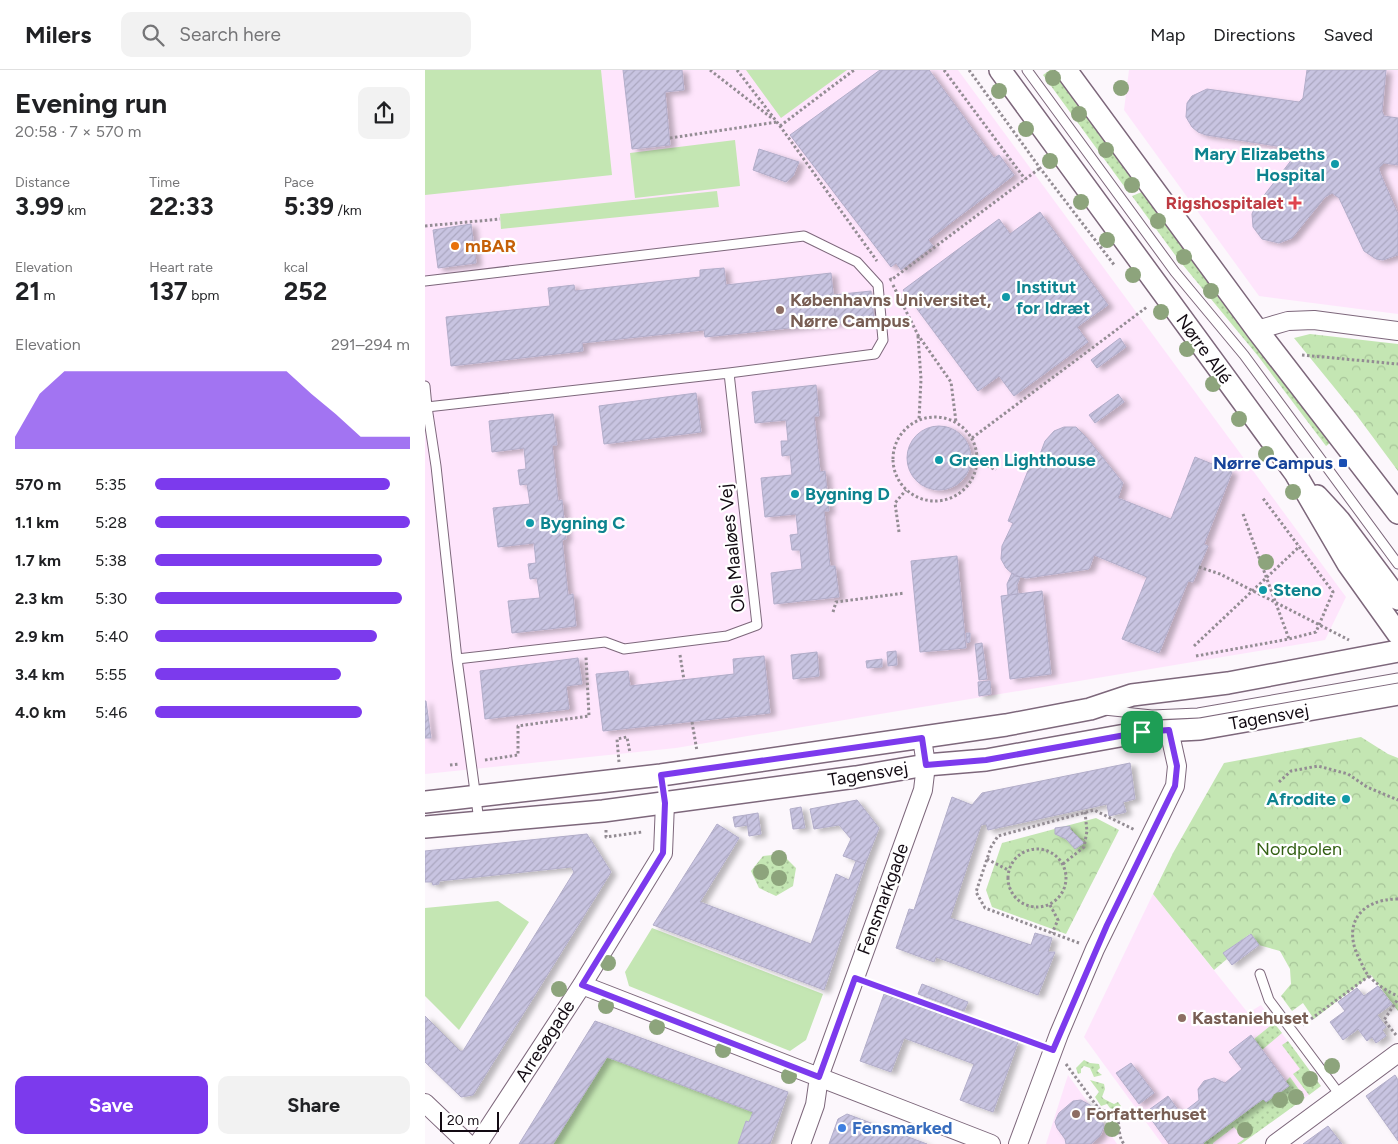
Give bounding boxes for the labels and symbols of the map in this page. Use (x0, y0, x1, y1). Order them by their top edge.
place label: Mary Elizabeths Hospital (1194, 143, 1326, 186)
marker: Mary Elizabeths Hospital (1329, 158, 1341, 170)
place label: Rigshospitalet (1166, 192, 1284, 214)
marker: Rigshospitalet (1288, 196, 1302, 210)
place label: mBAR (465, 235, 517, 257)
marker: mBAR (449, 240, 461, 252)
place label: Institut for Idræt (1016, 276, 1090, 319)
place label: Københavns Universitet, Nørre Campus (790, 289, 992, 332)
marker: Institut for Idræt (1000, 291, 1012, 303)
marker: Københavns Universitet, Nørre Campus (774, 304, 786, 316)
street label: Nørre Allé (1171, 310, 1237, 388)
place label: Green Lighthouse (949, 449, 1096, 471)
place label: Nørre Campus (1213, 452, 1334, 474)
marker: Green Lighthouse (933, 454, 945, 466)
marker: Nørre Campus (1337, 457, 1349, 469)
street label: Ole Maaløes Vej (714, 483, 750, 613)
place label: Bygning D (805, 483, 890, 505)
marker: Bygning D (789, 488, 801, 500)
place label: Bygning C (540, 512, 625, 534)
marker: Bygning C (524, 517, 536, 529)
place label: Steno (1273, 579, 1322, 601)
marker: Steno (1257, 584, 1269, 596)
street label: Tagensvej (1227, 699, 1311, 735)
pin (1121, 711, 1163, 753)
street label: Tagensvej (826, 757, 910, 791)
place label: Afrodite (1266, 788, 1336, 810)
marker: Afrodite (1340, 793, 1352, 805)
park label: Nordpolen (1256, 838, 1342, 860)
street label: Fensmarkgade (853, 840, 913, 958)
street label: Arresøgade (510, 996, 580, 1086)
place label: Kastaniehuset (1192, 1007, 1309, 1029)
marker: Kastaniehuset (1176, 1012, 1188, 1024)
place label: Forfatterhuset (1086, 1103, 1207, 1125)
marker: Forfatterhuset (1070, 1108, 1082, 1120)
scale bar (440, 1109, 499, 1132)
place label: Fensmarked (852, 1117, 952, 1139)
marker: Fensmarked (836, 1122, 848, 1134)

